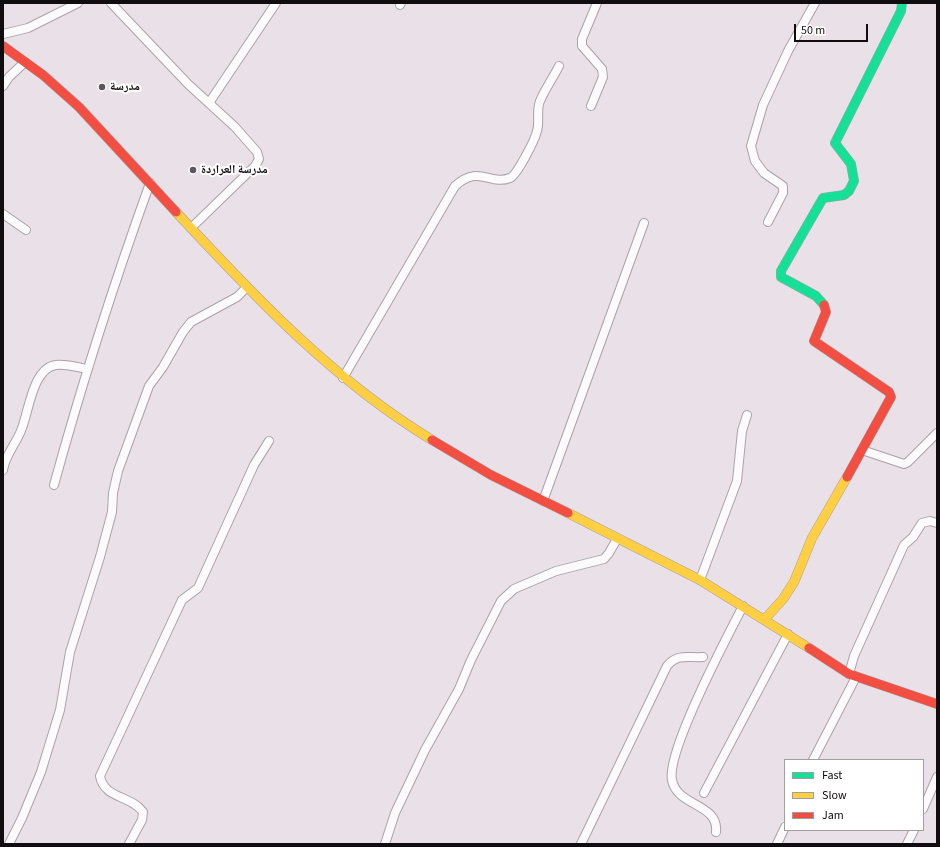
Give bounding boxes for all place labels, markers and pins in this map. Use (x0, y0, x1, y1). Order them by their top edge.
place label: مدرسة (110, 80, 140, 94)
marker: مدرسة (97, 82, 107, 92)
place label: مدرسة العراردة (201, 163, 268, 177)
marker: مدرسة العراردة (188, 165, 198, 175)

